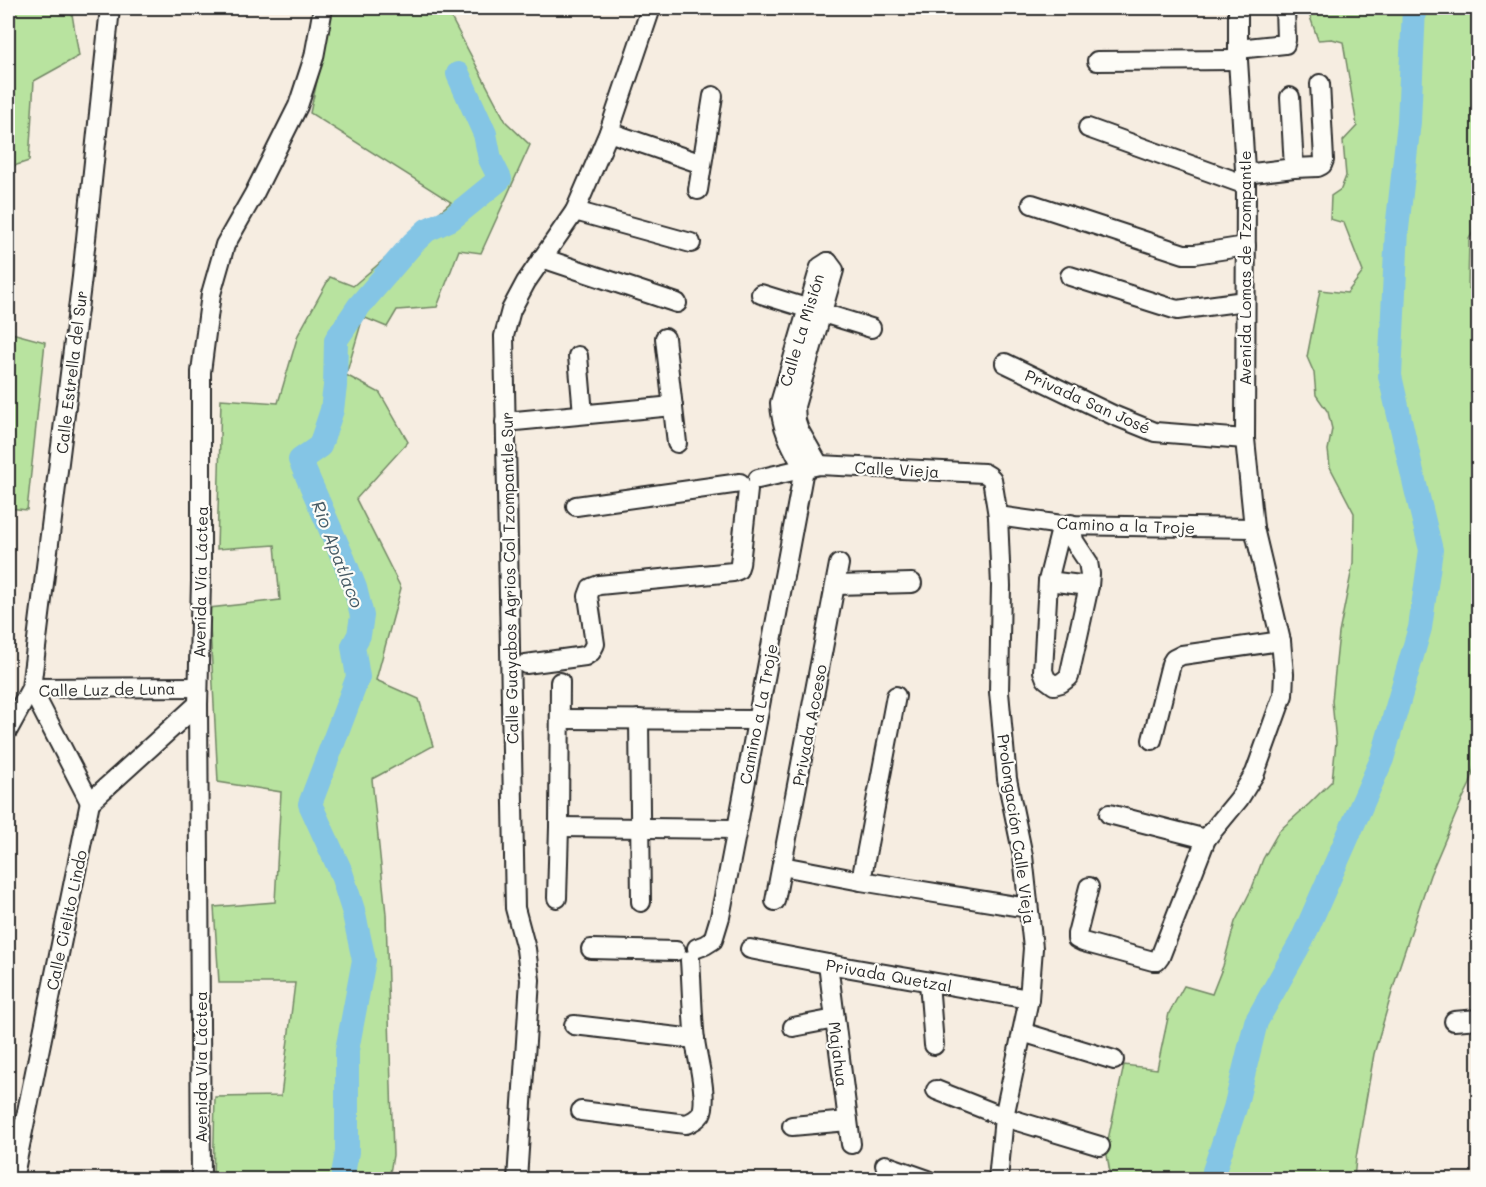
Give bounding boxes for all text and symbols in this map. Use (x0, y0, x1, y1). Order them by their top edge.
street label: Avenida Lomas de Tzompantle (1234, 150, 1255, 386)
street label: Calle La Misión (774, 271, 828, 389)
street label: Calle Estrella del Sur (51, 289, 91, 455)
street label: Privada San José (1022, 364, 1154, 438)
street label: Calle Guayabos Agrios Col Tzompantle Sur (496, 412, 522, 744)
street label: Calle Vieja (854, 456, 940, 482)
water label: Rio Apatlaco (307, 497, 370, 611)
street label: Avenida Vía Láctea (188, 506, 212, 658)
street label: Camino a la Troje (1056, 512, 1196, 538)
street label: Camino a La Troje (734, 642, 782, 786)
street label: Privada Acceso (787, 662, 831, 788)
street label: Calle Luz de Luna (38, 677, 176, 701)
street label: Prolongación Calle Vieja (993, 733, 1041, 925)
street label: Calle Cielito Lindo (41, 848, 91, 992)
street label: Privada Quetzal (824, 954, 954, 996)
street label: Avenida Vía Láctea (190, 991, 211, 1143)
street label: Majahua (825, 1020, 853, 1088)

